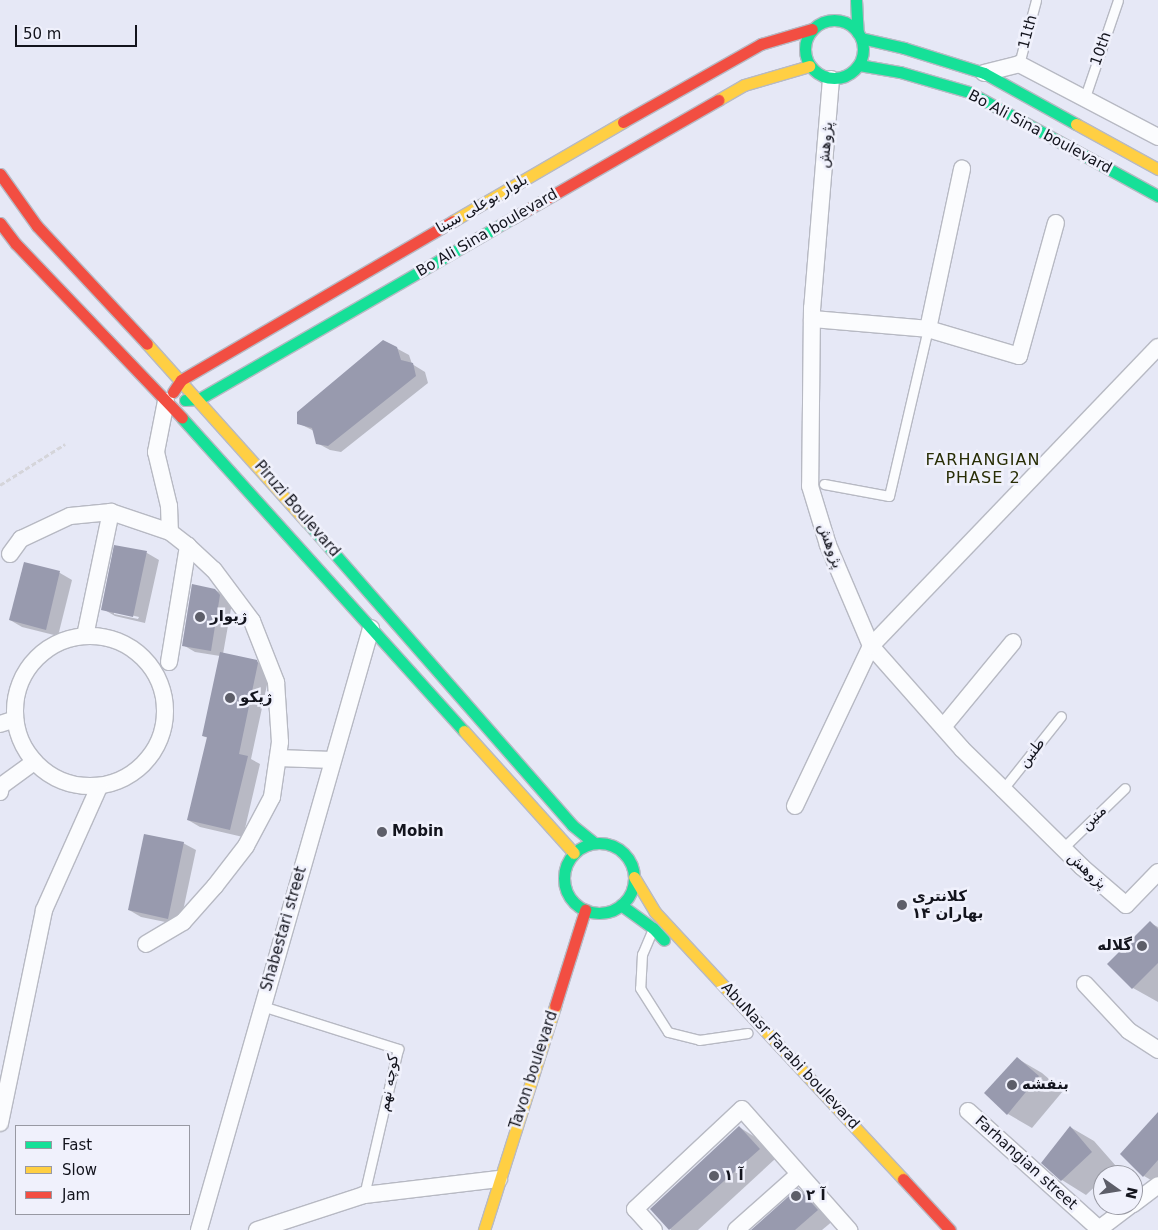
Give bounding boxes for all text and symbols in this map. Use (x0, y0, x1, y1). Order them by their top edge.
street label: 11th (1015, 13, 1041, 51)
scale bar (18, 15, 140, 47)
text: 50 m (23, 25, 61, 43)
street label: 10th (1087, 30, 1115, 68)
street label: Bo Ali Sina boulevard (965, 87, 1115, 177)
street label: پژوهش (815, 121, 837, 169)
street label: بلوار بوعلی سینا (433, 171, 531, 237)
street label: Bo Ali Sina boulevard (413, 185, 561, 281)
district label: FARHANGIAN PHASE 2 (924, 450, 1042, 488)
street label: Piruzi Boulevard (250, 457, 344, 561)
street label: پژوهش (814, 521, 846, 571)
place label: ژیوار (210, 608, 247, 626)
marker: ژیوار (194, 611, 206, 623)
place label: ژیکو (240, 689, 272, 707)
marker: ژیکو (224, 692, 236, 704)
street label: طنین (1015, 735, 1049, 771)
street label: متین (1077, 802, 1111, 834)
place label: Mobin (392, 823, 444, 841)
marker: Mobin (376, 826, 388, 838)
street label: پژوهش (1064, 849, 1110, 893)
street label: Shabestari street (258, 865, 310, 993)
place label: کلانتری ۱۴ بهاران (912, 887, 983, 922)
marker: کلانتری ۱۴ بهاران (896, 899, 908, 911)
place label: گلاله (1097, 937, 1132, 955)
marker: گلاله (1136, 940, 1148, 952)
street label: AbuNasr Farabi boulevard (717, 979, 863, 1133)
street label: Tavon boulevard (506, 1009, 562, 1131)
street label: کوچه نهم (375, 1053, 403, 1113)
place label: بنفشه (1022, 1076, 1069, 1094)
marker: بنفشه (1006, 1079, 1018, 1091)
street label: Farhangian street (971, 1112, 1081, 1214)
legend (15, 1125, 190, 1215)
text: Fast (62, 1136, 92, 1154)
text: Slow (62, 1161, 97, 1179)
north arrow (1093, 1165, 1143, 1215)
place label: آ ۱ (724, 1167, 744, 1185)
marker: آ ۱ (708, 1170, 720, 1182)
text: Jam (62, 1186, 90, 1204)
text: N (1123, 1186, 1141, 1201)
place label: آ ۲ (806, 1187, 826, 1205)
marker: آ ۲ (790, 1190, 802, 1202)

